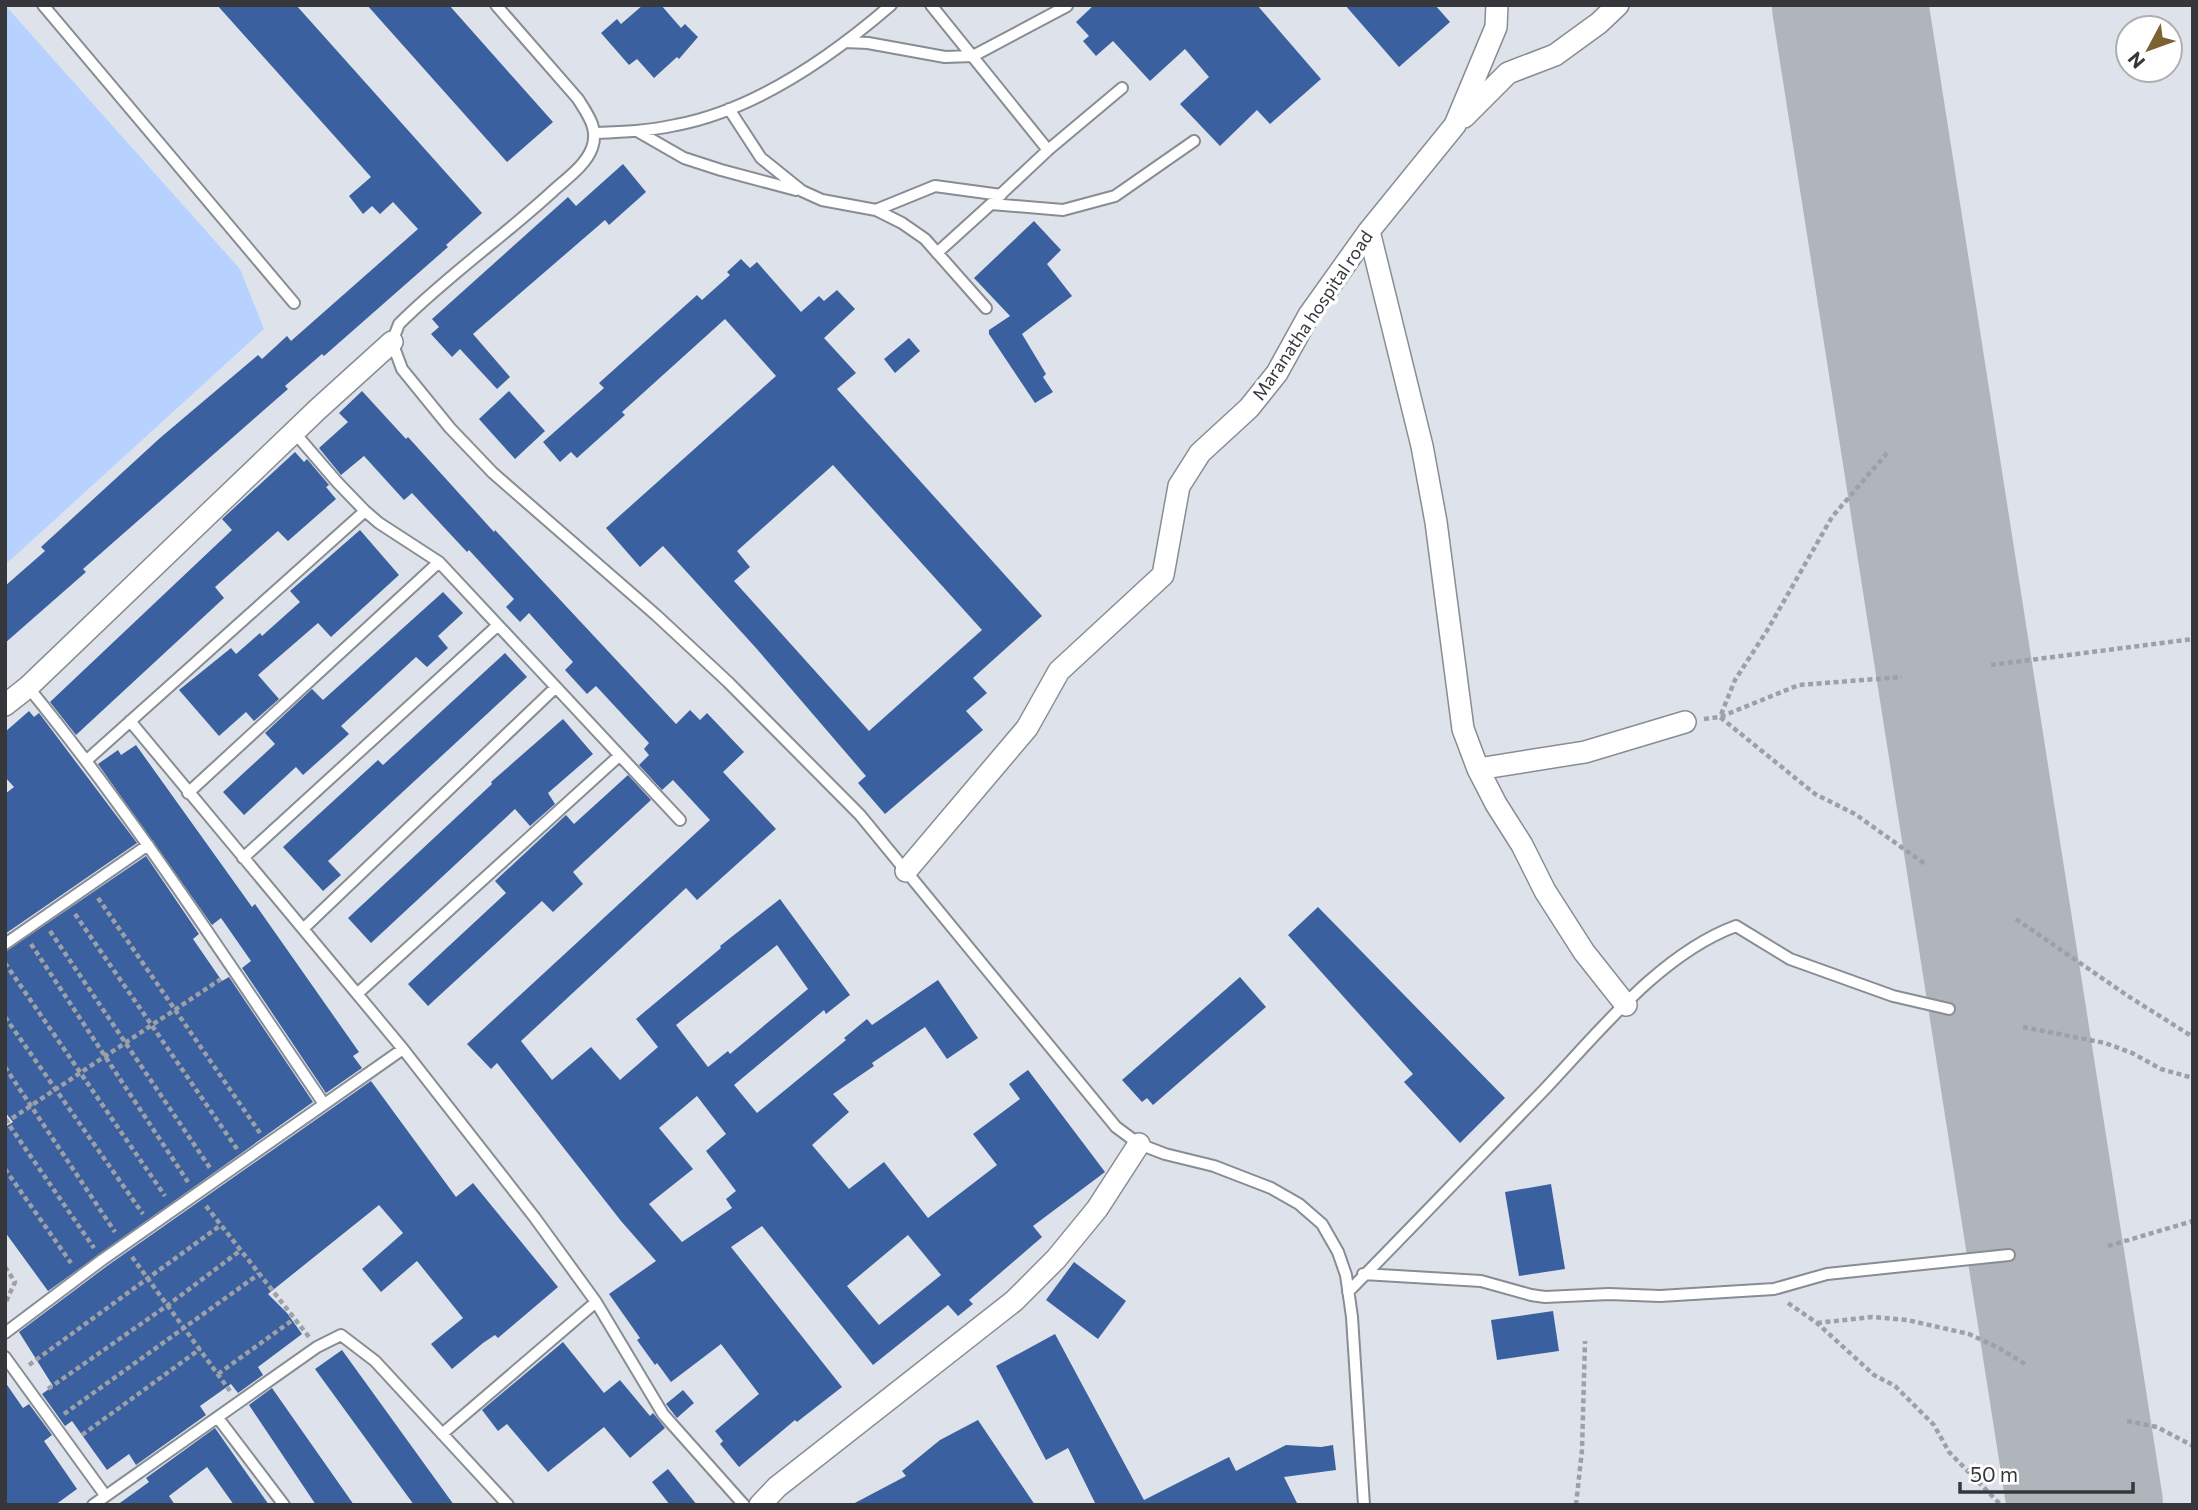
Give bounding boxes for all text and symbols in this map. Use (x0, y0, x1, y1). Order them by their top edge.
north arrow (2114, 14, 2184, 84)
text: N (2122, 48, 2149, 73)
street label: Maranatha hospital road (1247, 226, 1377, 404)
scale bar (1960, 1450, 2133, 1494)
text: 50 m (1970, 1461, 2018, 1486)

